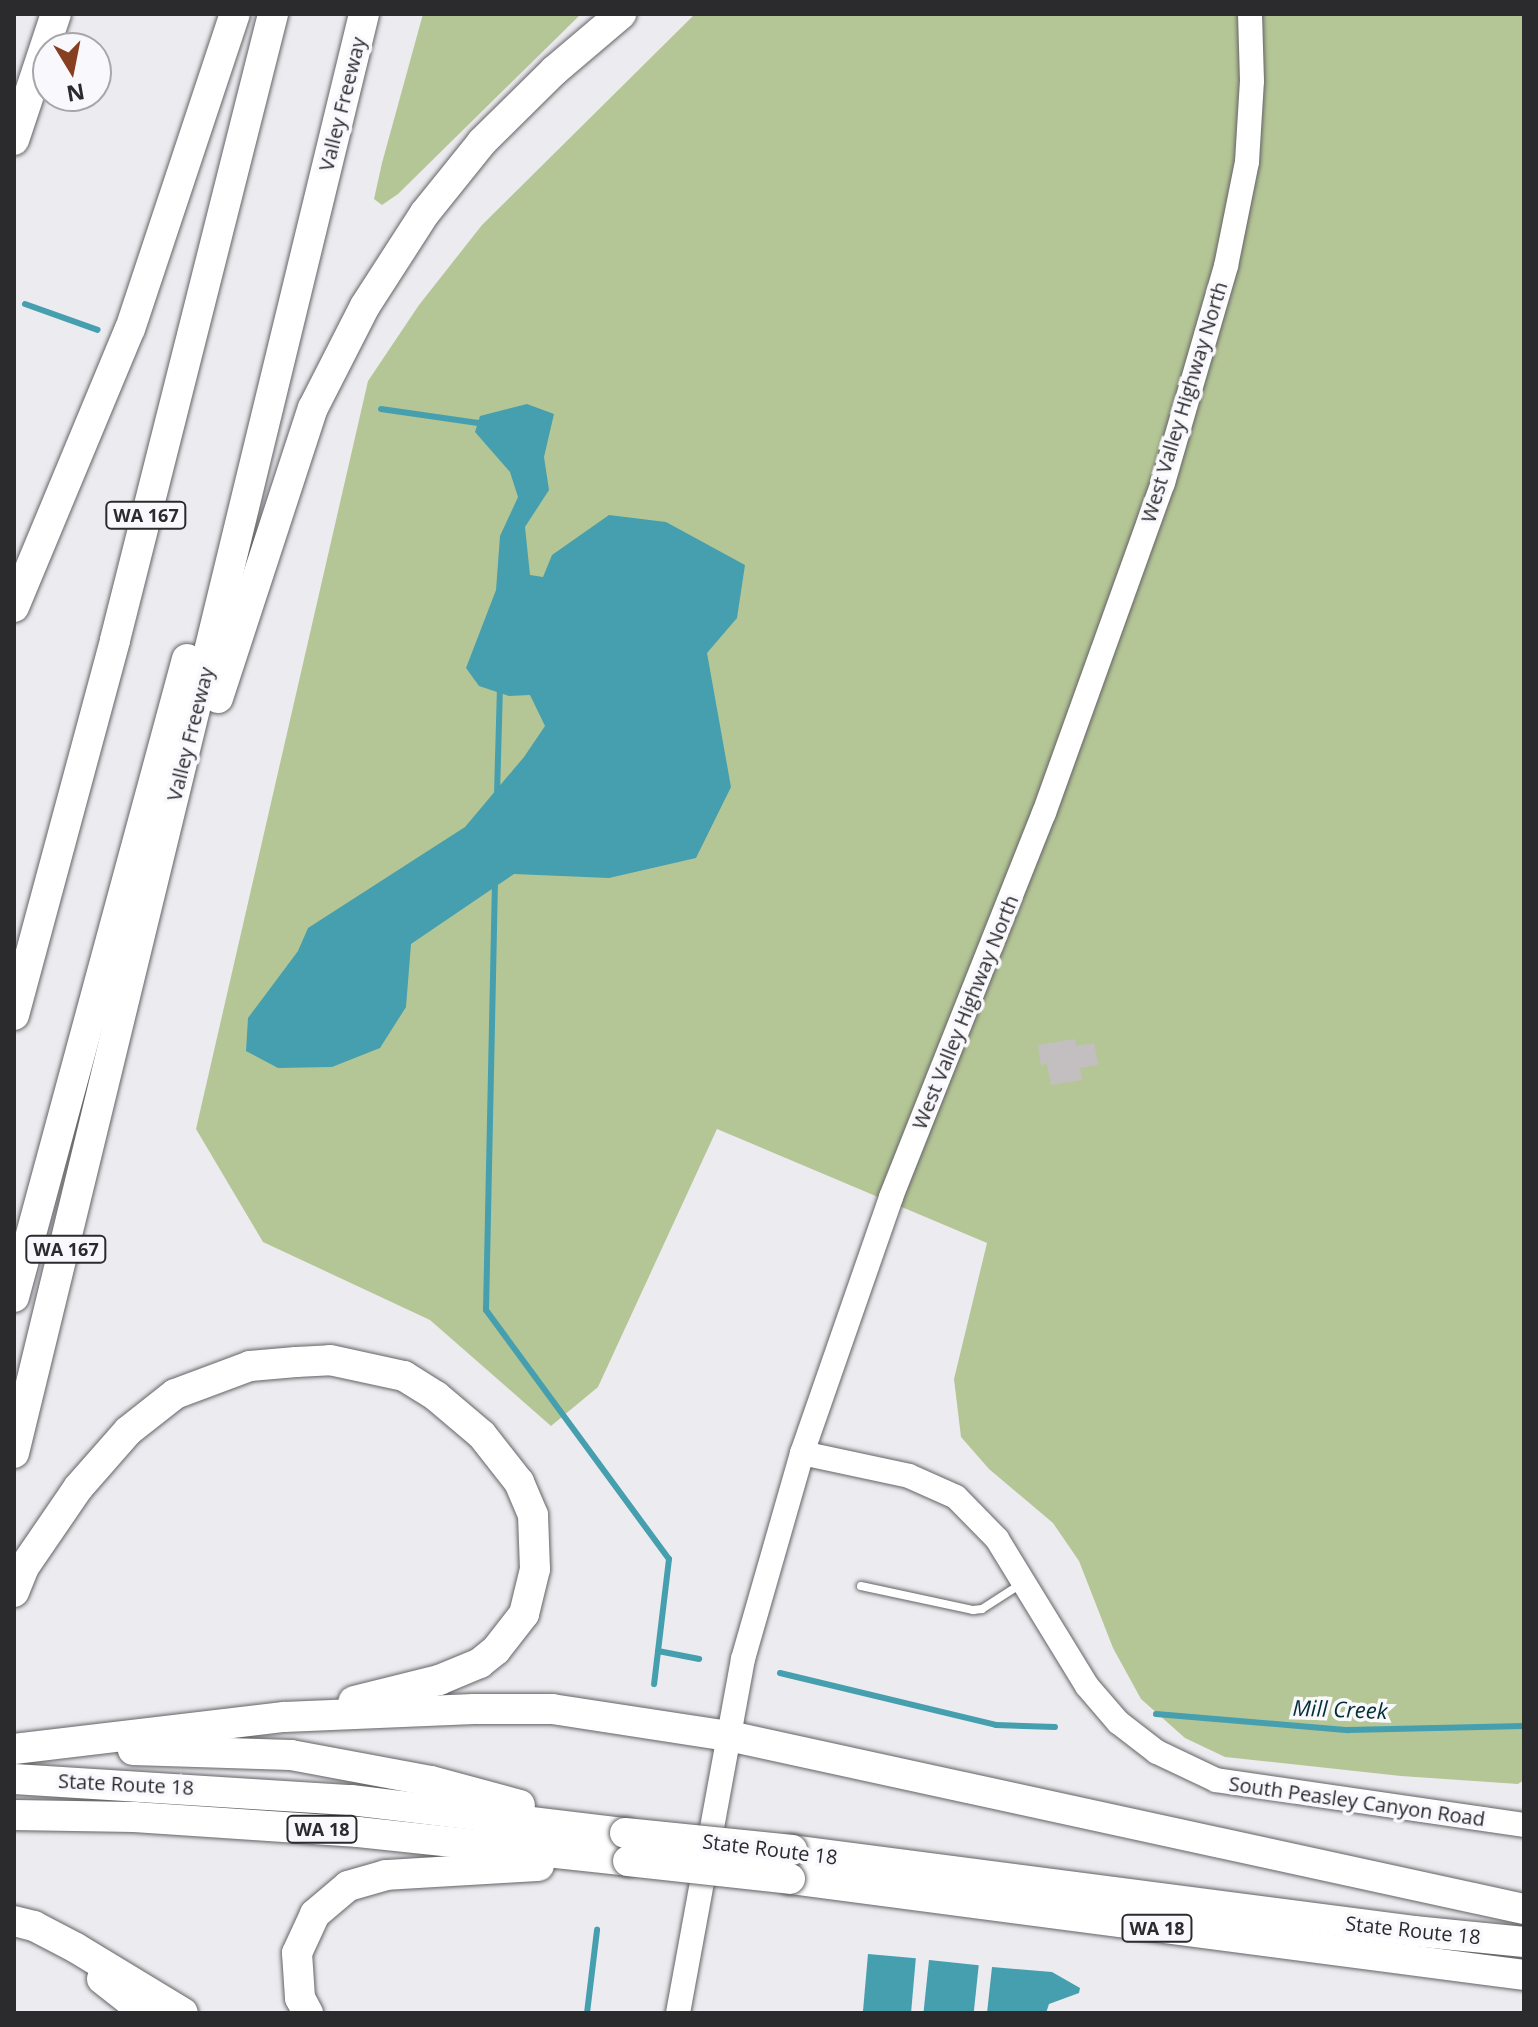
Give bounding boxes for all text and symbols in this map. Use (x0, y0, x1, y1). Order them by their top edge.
north arrow (32, 32, 112, 112)
street label: Valley Freeway (314, 35, 370, 173)
text: N (64, 77, 87, 110)
street label: West Valley Highway North (1136, 279, 1232, 525)
road number: WA 167 (104, 501, 188, 529)
street label: Valley Freeway (162, 665, 218, 803)
street label: West Valley Highway North (907, 891, 1023, 1133)
road number: WA 167 (24, 1235, 108, 1263)
water label: Mill Creek (1292, 1694, 1388, 1724)
street label: State Route 18 (58, 1768, 194, 1800)
street label: South Peasley Canyon Road (1227, 1771, 1487, 1831)
road number: WA 18 (286, 1815, 358, 1843)
street label: State Route 18 (701, 1829, 839, 1869)
street label: State Route 18 (1344, 1911, 1482, 1949)
road number: WA 18 (1121, 1914, 1193, 1942)

